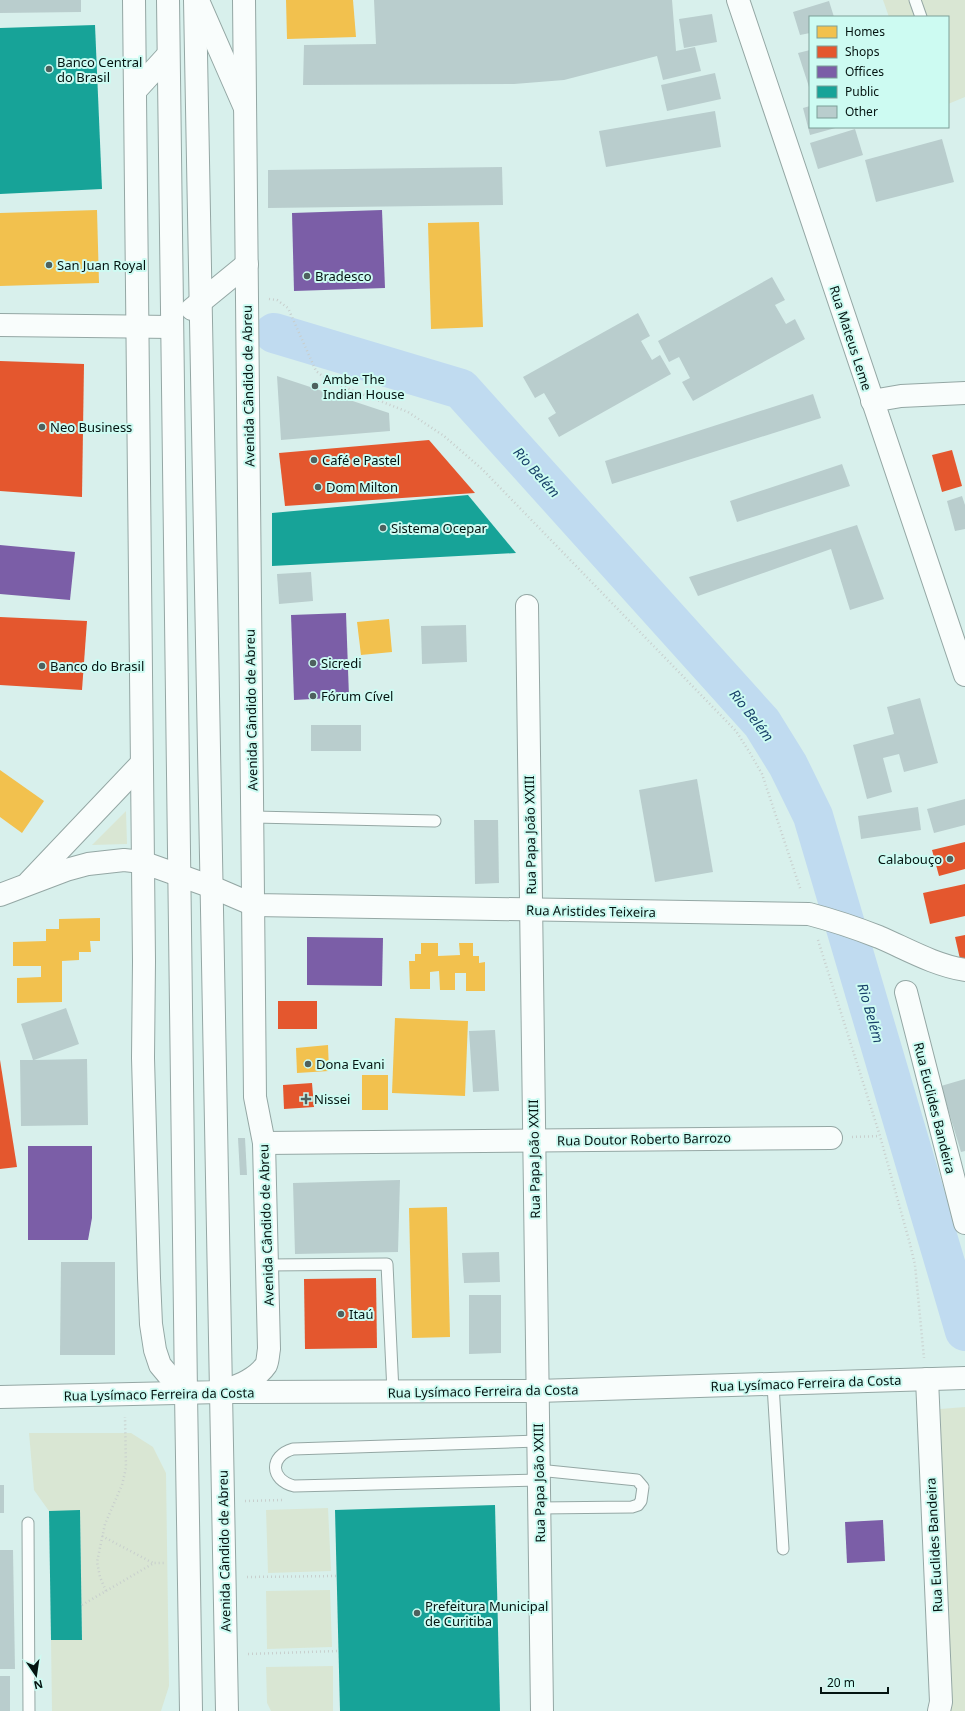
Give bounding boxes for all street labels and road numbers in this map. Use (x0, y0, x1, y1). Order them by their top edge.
street label: Rua Mateus Leme (826, 283, 876, 393)
street label: Avenida Cândido de Abreu (238, 305, 258, 467)
street label: Avenida Cândido de Abreu (241, 629, 261, 791)
street label: Rua Papa João XXIII (520, 775, 540, 895)
street label: Rua Aristides Teixeira (526, 901, 656, 921)
street label: Rua Euclides Bandeira (910, 1040, 960, 1176)
street label: Rua Papa João XXIII (524, 1099, 544, 1219)
street label: Rua Doutor Roberto Barrozo (557, 1128, 731, 1150)
street label: Avenida Cândido de Abreu (254, 1144, 278, 1306)
street label: Rua Lysímaco Ferreira da Costa (710, 1371, 902, 1395)
street label: Rua Lysímaco Ferreira da Costa (387, 1380, 579, 1402)
street label: Rua Lysímaco Ferreira da Costa (63, 1383, 255, 1405)
street label: Rua Papa João XXIII (529, 1423, 549, 1543)
street label: Avenida Cândido de Abreu (214, 1470, 234, 1632)
street label: Rua Euclides Bandeira (921, 1477, 947, 1613)

